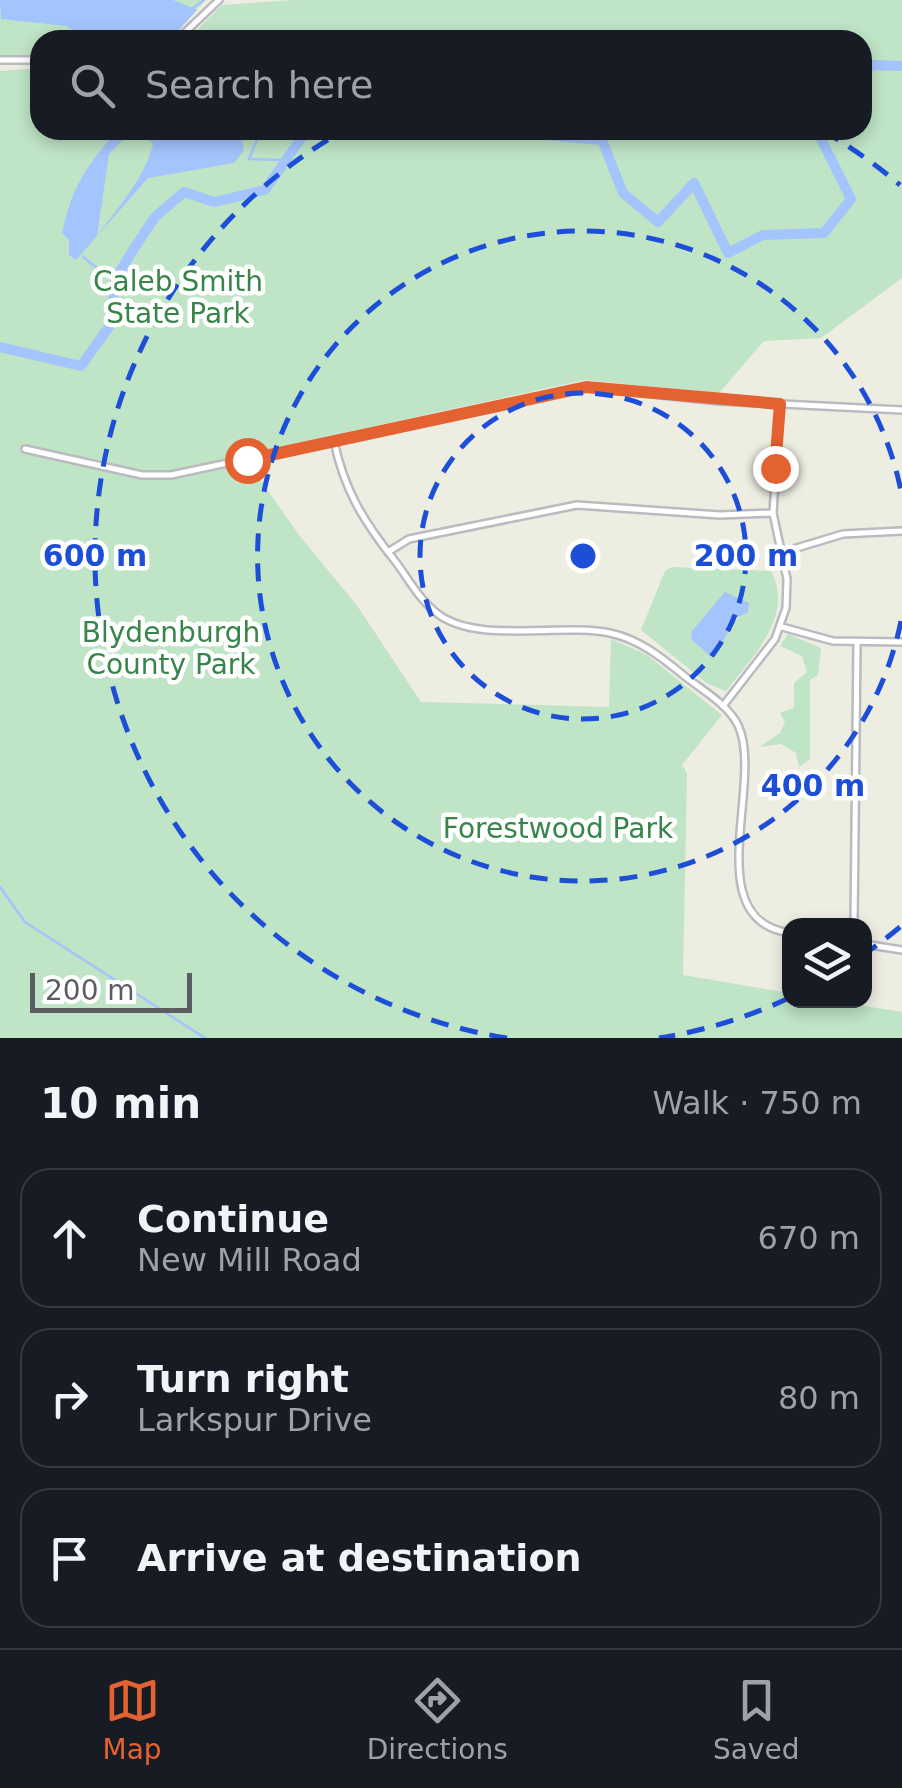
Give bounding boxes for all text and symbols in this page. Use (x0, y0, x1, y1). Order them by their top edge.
search box (30, 30, 872, 140)
icon: search (65, 58, 120, 113)
text: Search here (145, 63, 373, 107)
park label: Caleb Smith State Park (93, 265, 263, 330)
route start (225, 438, 271, 484)
route end (753, 446, 799, 492)
text: 600 m (43, 538, 147, 573)
centre of rings (565, 538, 601, 574)
text: 200 m (694, 538, 798, 573)
park label: Blydenburgh County Park (82, 616, 260, 681)
text: 400 m (761, 768, 865, 803)
park label: Forestwood Park (443, 812, 674, 845)
map controls (782, 918, 872, 1008)
button: layers (782, 918, 872, 1008)
scale bar (30, 968, 192, 1013)
text: 200 m (45, 974, 135, 1007)
text: 10 min (40, 1079, 201, 1128)
text: Walk · 750 m (652, 1084, 862, 1122)
text: Continue (137, 1197, 329, 1241)
icon: ahead (42, 1211, 97, 1266)
text: 670 m (758, 1219, 860, 1257)
text: New Mill Road (137, 1241, 362, 1279)
text: Turn right (137, 1357, 349, 1401)
icon: right (42, 1371, 97, 1426)
text: 80 m (778, 1379, 860, 1417)
text: Larkspur Drive (137, 1401, 372, 1439)
icon: arrive (42, 1531, 97, 1586)
text: Arrive at destination (137, 1536, 582, 1580)
tab: Map (103, 1673, 162, 1766)
tab: Directions (367, 1673, 508, 1766)
tab: Saved (713, 1673, 799, 1766)

